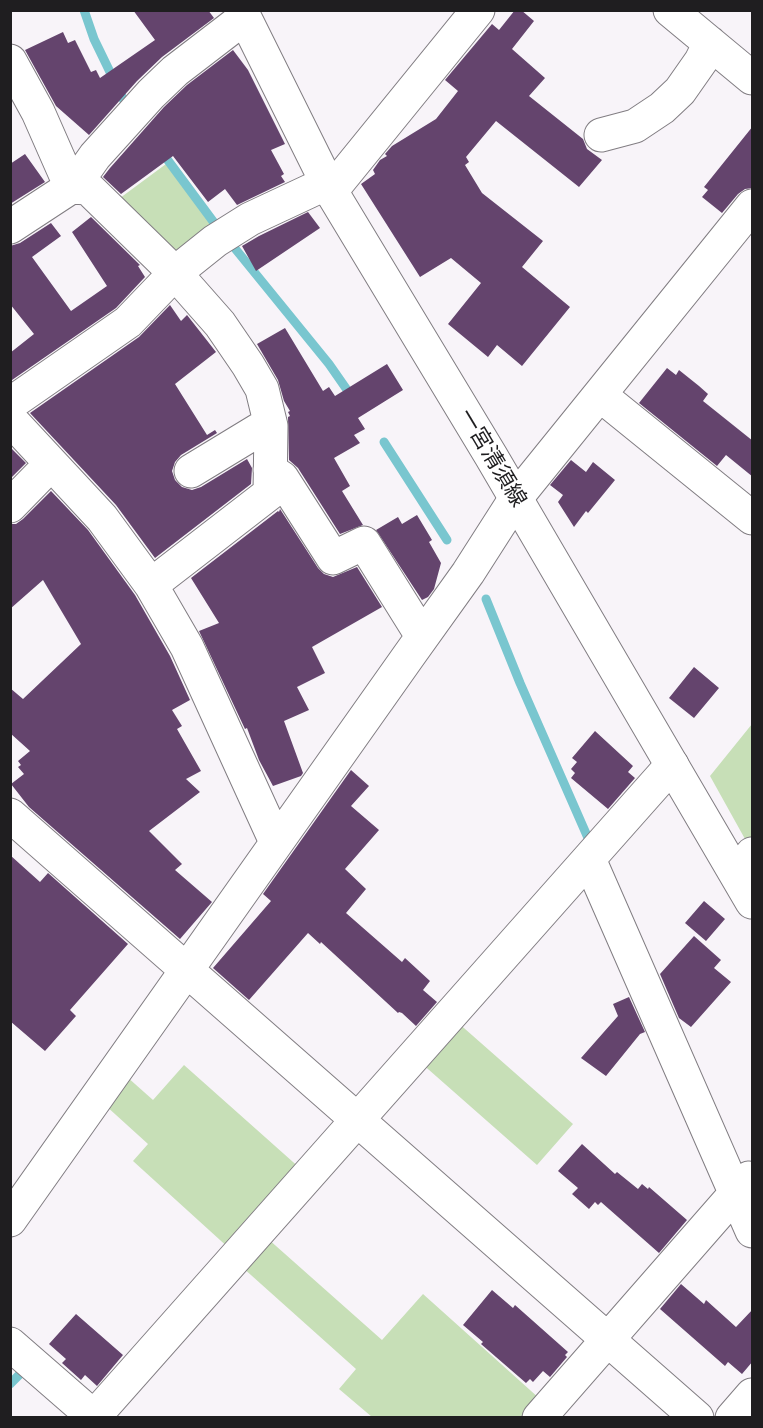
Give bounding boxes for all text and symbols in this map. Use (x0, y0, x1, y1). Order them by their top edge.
street label: 一宮清須線 (452, 404, 532, 512)

